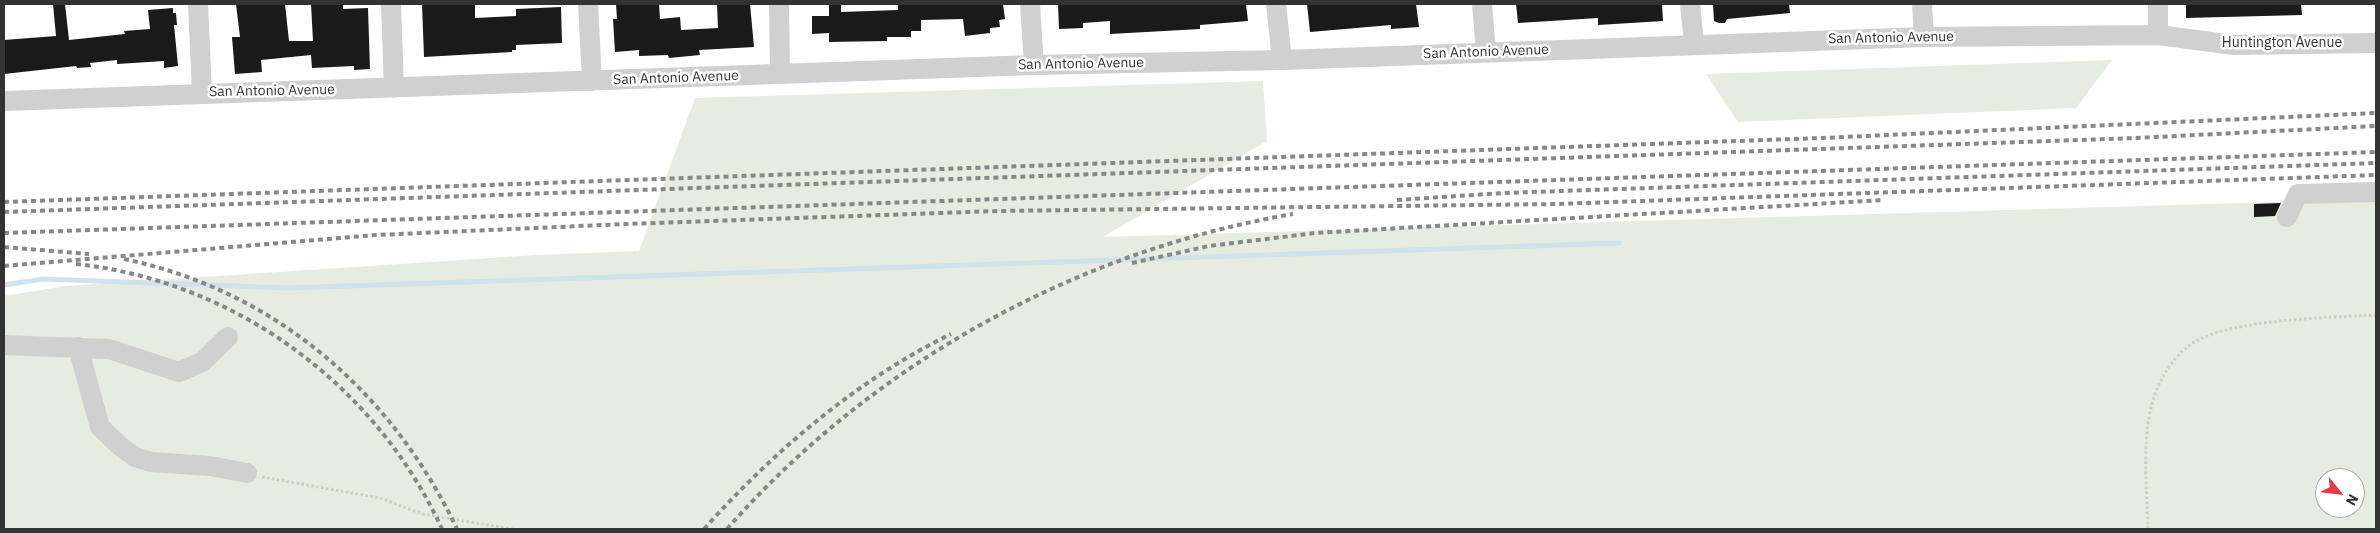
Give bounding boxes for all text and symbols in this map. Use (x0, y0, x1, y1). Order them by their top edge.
street label: San Antonio Avenue (1828, 29, 1954, 47)
street label: Huntington Avenue (2222, 35, 2342, 51)
street label: San Antonio Avenue (1423, 41, 1549, 63)
street label: San Antonio Avenue (1018, 55, 1144, 73)
street label: San Antonio Avenue (613, 67, 739, 89)
street label: San Antonio Avenue (209, 82, 335, 100)
north arrow (2315, 468, 2365, 518)
text: N (2342, 491, 2363, 509)

